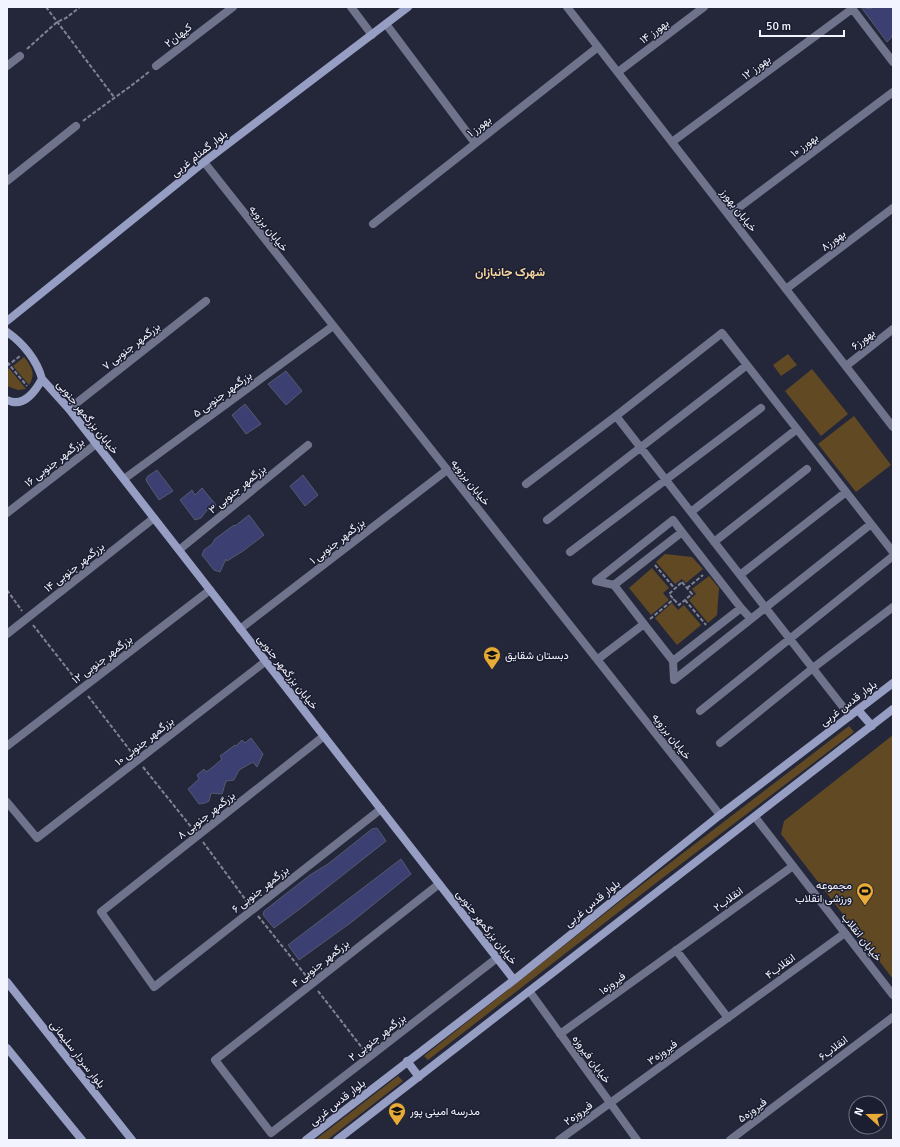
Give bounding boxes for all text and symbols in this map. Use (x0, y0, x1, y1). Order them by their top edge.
scale bar (760, 12, 844, 38)
street label: بهورز ۱۴ (637, 16, 671, 46)
text: 50 m (766, 19, 791, 34)
street label: کیهان۲ (162, 21, 195, 50)
street label: بهورز ۱۲ (739, 52, 773, 82)
street label: بهورز ۱ (465, 113, 494, 140)
street label: بلوار گمنام غربی (168, 127, 231, 180)
street label: بهورز ۱۰ (788, 131, 821, 160)
street label: خیابان بهورز (717, 185, 759, 234)
street label: خیابان برزویه (246, 203, 291, 254)
street label: بهورز۸ (818, 227, 848, 254)
district label: شهرک جانبازان (475, 265, 545, 280)
street label: بزرگمهر جنوبی ۷ (100, 320, 163, 373)
street label: بهورز۶ (849, 326, 878, 353)
street label: بزرگمهر جنوبی ۵ (190, 369, 254, 420)
street label: خیابان بزرگمهر جنوبی (54, 378, 121, 457)
street label: بزرگمهر جنوبی ۱۶ (22, 435, 87, 490)
street label: خیابان برزویه (448, 457, 493, 508)
street label: بزرگمهر جنوبی ۳ (206, 462, 269, 517)
street label: بزرگمهر جنوبی ۱ (307, 516, 367, 567)
street label: بزرگمهر جنوبی ۱۴ (42, 540, 107, 595)
street label: خیابان بزرگمهر جنوبی (254, 632, 321, 712)
street label: بزرگمهر جنوبی ۱۲ (70, 633, 135, 686)
school or university icon: دبستان شقایق (482, 645, 502, 670)
place label: دبستان شقایق (505, 649, 569, 662)
street label: بلوار قدس غربی (817, 678, 879, 729)
street label: خیابان برزویه (649, 711, 694, 762)
street label: بزرگمهر جنوبی ۱۰ (112, 714, 176, 768)
street label: بزرگمهر جنوبی ۸ (175, 789, 238, 842)
street label: بزرگمهر جنوبی ۶ (229, 863, 291, 916)
street label: بلوار قدس غربی (562, 877, 623, 930)
place label: مجموعه ورزشی انقلاب (795, 879, 852, 905)
sports icon: مجموعه ورزشی انقلاب (855, 881, 875, 906)
street label: انقلاب۲ (711, 884, 746, 914)
street label: خیابان بزرگمهر جنوبی (453, 887, 520, 967)
street label: خیابان انقلاب (839, 911, 884, 964)
street label: بزرگمهر جنوبی ۴ (289, 937, 352, 990)
street label: انقلاب۴ (763, 951, 798, 982)
street label: فیروزه۱ (597, 969, 628, 997)
street label: بزرگمهر جنوبی ۲ (346, 1011, 408, 1064)
street label: بلوار سردار سلیمانی (47, 1018, 108, 1091)
street label: خیابان فیروزه (570, 1033, 614, 1086)
street label: انقلاب۶ (816, 1033, 850, 1063)
street label: فیروزه۳ (645, 1037, 680, 1068)
street label: بلوار قدس غربی (307, 1076, 368, 1128)
street label: فیروزه۵ (735, 1095, 769, 1125)
north arrow (848, 1095, 888, 1135)
street label: فیروزه۲ (561, 1099, 595, 1128)
school or university icon: مدرسه امینی پور (387, 1101, 407, 1126)
place label: مدرسه امینی پور (409, 1105, 480, 1119)
text: N (852, 1106, 867, 1117)

